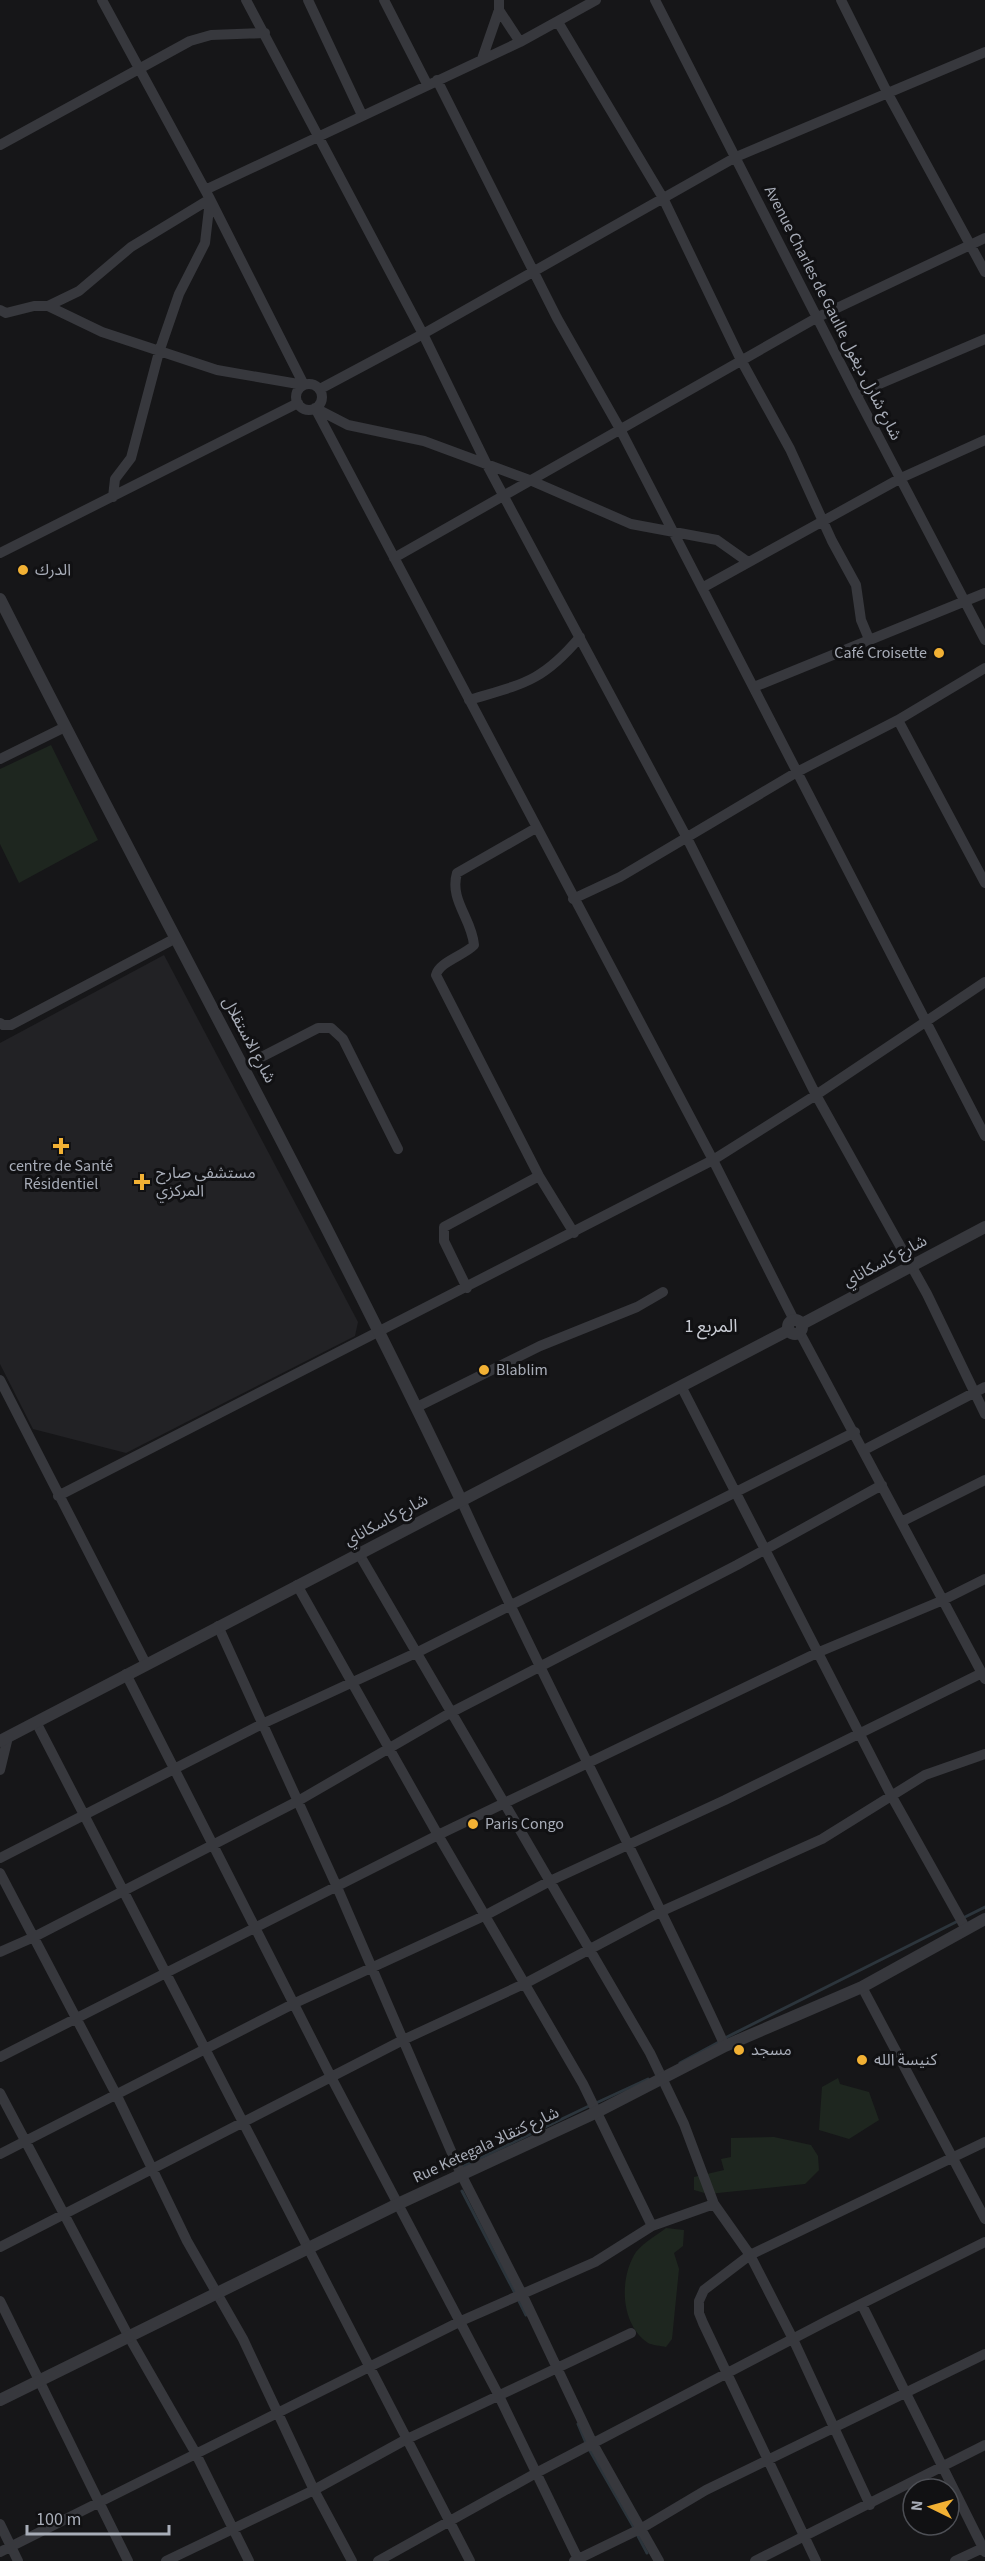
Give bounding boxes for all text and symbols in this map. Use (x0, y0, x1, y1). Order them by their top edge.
street label: Avenue Charles de Gaulle شارع شارل ديغول (758, 182, 907, 445)
place label: الدرك (35, 559, 71, 581)
marker: الدرك (16, 563, 30, 577)
place label: Café Croisette (834, 642, 927, 664)
marker: Café Croisette (932, 646, 946, 660)
street label: شارع الاستقلال (216, 993, 281, 1087)
marker: centre de Santé Résidentiel (52, 1137, 70, 1155)
place label: centre de Santé Résidentiel (9, 1155, 113, 1195)
place label: مستشفى صارح المركزي (156, 1162, 256, 1203)
marker: مستشفى صارح المركزي (133, 1173, 151, 1191)
street label: شارع كاسكاناي (839, 1230, 931, 1293)
district label: المربع 1 (685, 1314, 737, 1340)
place label: Blablim (496, 1359, 548, 1381)
marker: Blablim (477, 1363, 491, 1377)
street label: شارع كاسكاناي (340, 1489, 432, 1552)
place label: Paris Congo (485, 1813, 564, 1835)
marker: Paris Congo (466, 1817, 480, 1831)
place label: مسجد (751, 2039, 792, 2061)
marker: مسجد (732, 2043, 746, 2057)
place label: كنيسة الله (874, 2049, 938, 2071)
marker: كنيسة الله (855, 2053, 869, 2067)
street label: Rue Ketegala شارع كتقالا (409, 2101, 563, 2189)
north arrow (901, 2477, 961, 2537)
scale bar (27, 2498, 170, 2536)
text: N (906, 2500, 928, 2512)
text: 100 m (36, 2507, 81, 2532)

